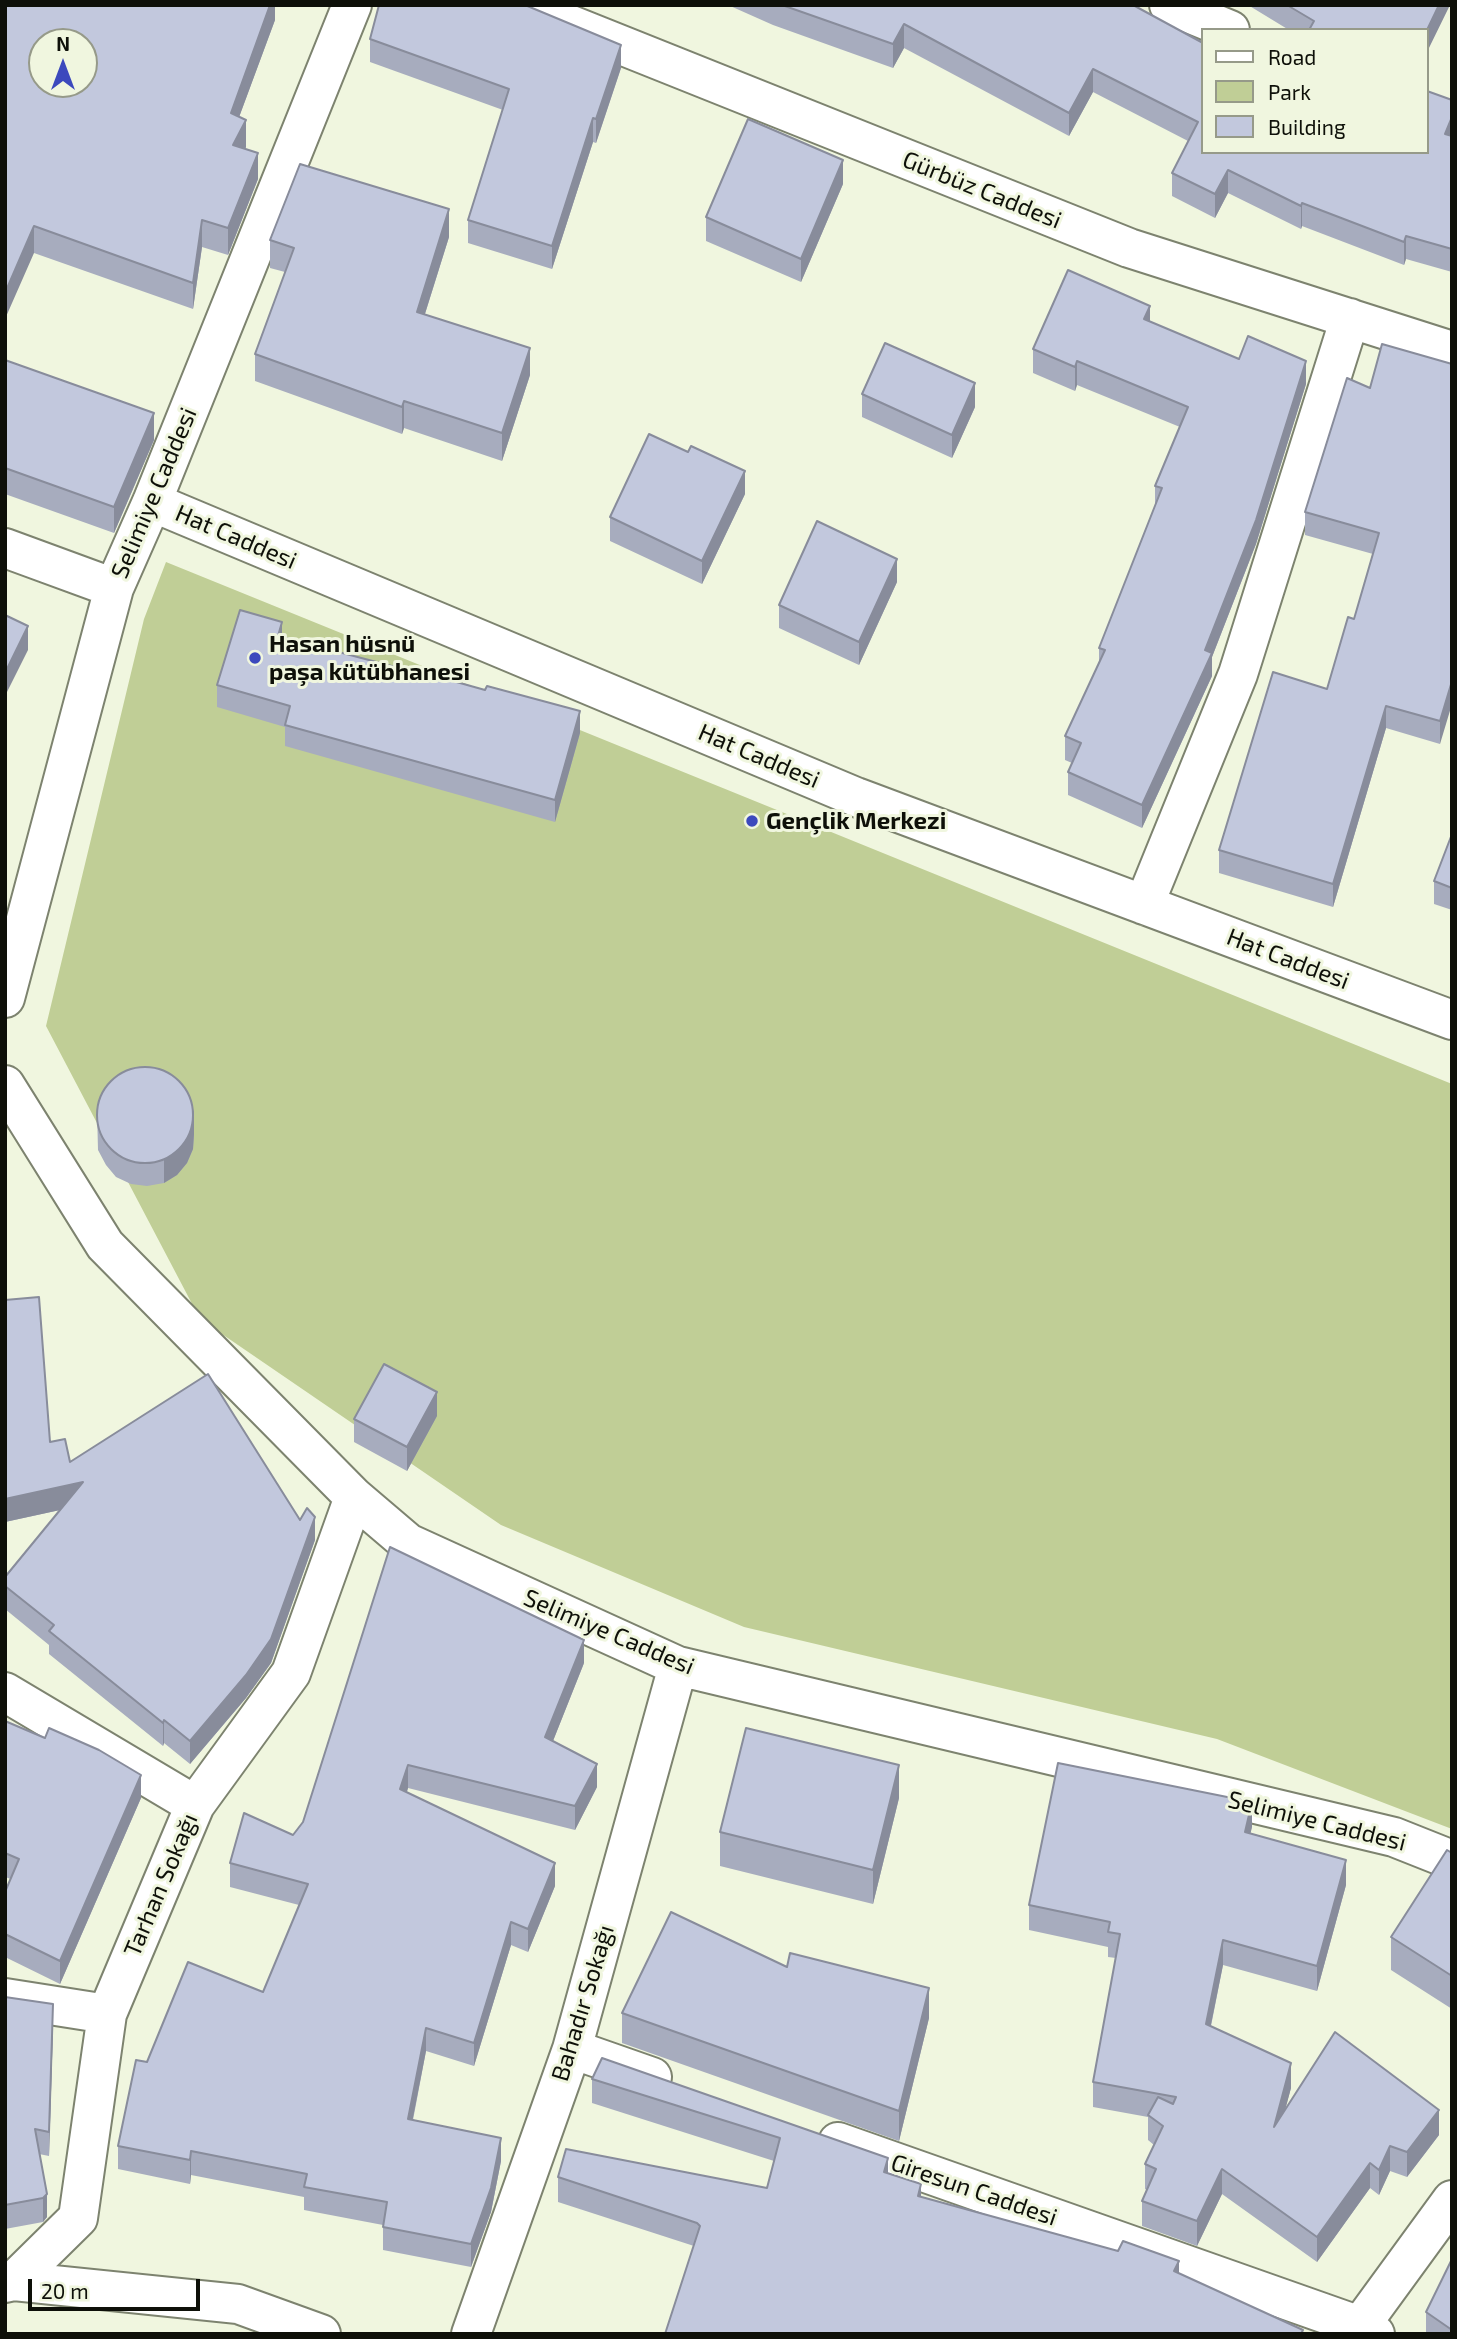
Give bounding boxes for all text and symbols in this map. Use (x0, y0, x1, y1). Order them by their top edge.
north arrow (28, 28, 98, 98)
legend (1202, 28, 1429, 154)
text: N (56, 32, 70, 55)
text: Road (1268, 44, 1316, 69)
text: Park (1268, 79, 1311, 104)
text: Building (1268, 114, 1346, 139)
street label: Gürbüz Caddesi (898, 145, 1066, 235)
street label: Selimiye Caddesi (105, 403, 203, 583)
street label: Hat Caddesi (171, 499, 301, 575)
place label: Hasan hüsnü paşa kütübhanesi (269, 630, 470, 686)
marker: Hasan hüsnü paşa kütübhanesi (247, 650, 263, 666)
street label: Hat Caddesi (694, 718, 824, 794)
place label: Gençlik Merkezi (766, 807, 946, 835)
marker: Gençlik Merkezi (744, 813, 760, 829)
street label: Hat Caddesi (1223, 922, 1353, 996)
street label: Selimiye Caddesi (519, 1583, 699, 1681)
street label: Selimiye Caddesi (1225, 1785, 1409, 1857)
street label: Tarhan Sokağı (118, 1809, 204, 1961)
street label: Bahadır Sokağı (546, 1921, 620, 2085)
street label: Giresun Caddesi (887, 2148, 1061, 2232)
scale bar (32, 2266, 203, 2310)
text: 20 m (41, 2278, 89, 2303)

